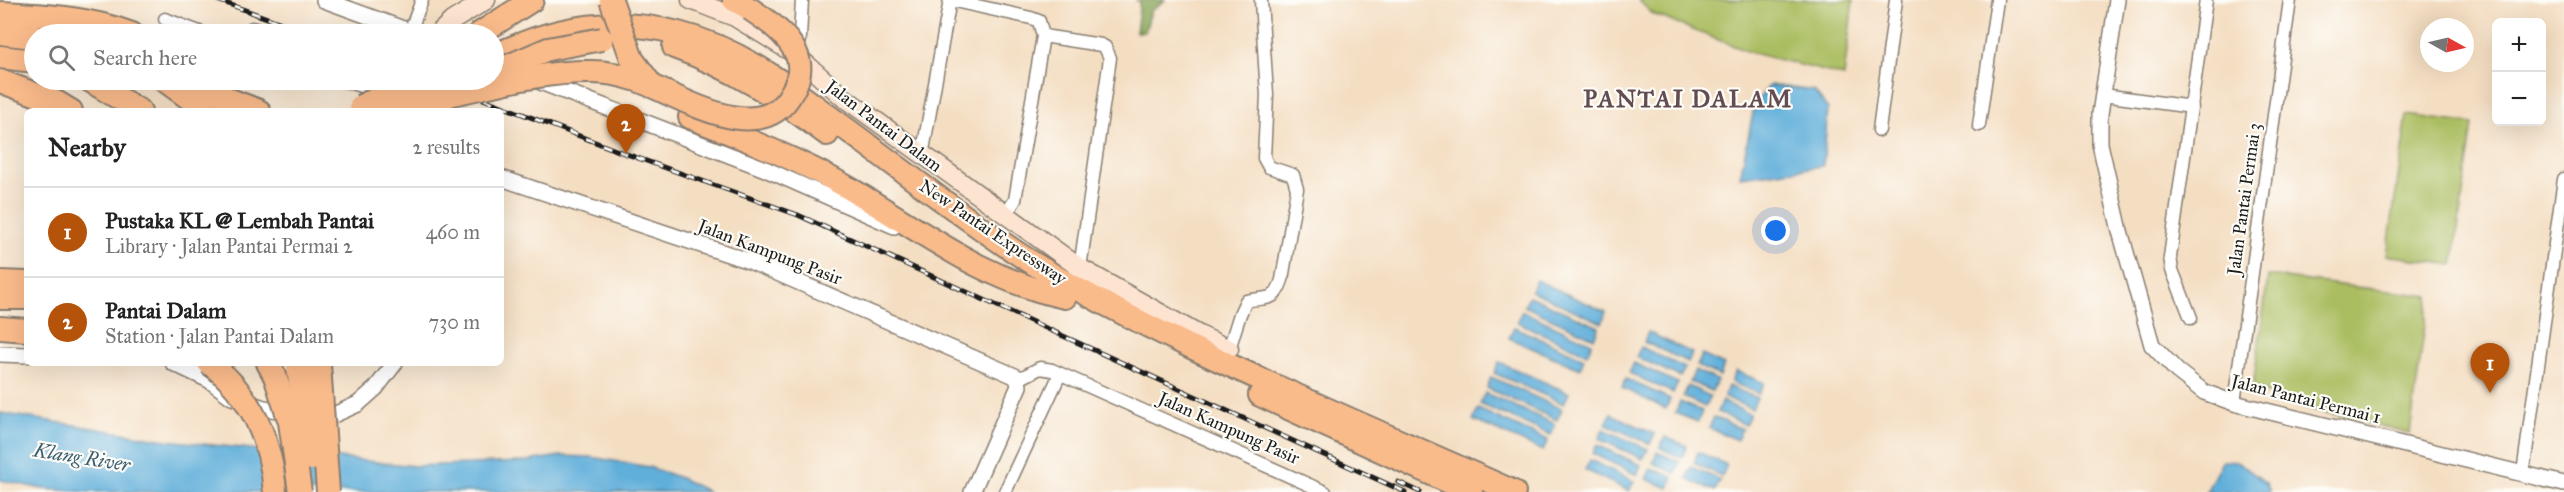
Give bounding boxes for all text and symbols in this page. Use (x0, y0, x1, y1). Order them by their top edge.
north arrow (2420, 18, 2474, 72)
map controls (2492, 18, 2546, 126)
button: + (2492, 18, 2546, 72)
search box (24, 24, 504, 90)
icon: search (45, 41, 78, 74)
text: Search here (93, 44, 197, 71)
button: − (2492, 72, 2546, 126)
street label: Jalan Pantai Dalam (819, 74, 947, 178)
district label: PANTAI DALAM (1583, 84, 1793, 114)
pin: 2 (606, 104, 646, 154)
street label: Jalan Pantai Permai 3 (2222, 121, 2267, 279)
text: Nearby (48, 131, 126, 163)
text: 2 results (412, 135, 480, 159)
street label: New Pantai Expressway (915, 175, 1071, 290)
text: Pustaka KL @ Lembah Pantai (105, 207, 374, 234)
street label: Jalan Kampung Pasir (693, 214, 845, 291)
your location (1761, 216, 1790, 245)
text: 1 (64, 220, 71, 244)
text: 460 m (426, 220, 480, 244)
text: Library · Jalan Pantai Permai 2 (105, 234, 353, 258)
text: Pantai Dalam (105, 297, 227, 324)
text: 2 (63, 310, 72, 334)
text: 730 m (429, 310, 480, 334)
text: Station · Jalan Pantai Dalam (105, 324, 334, 348)
pin: 1 (2470, 344, 2510, 393)
street label: Jalan Pantai Permai 1 (2227, 369, 2383, 429)
street label: Jalan Kampung Pasir (1153, 386, 1303, 470)
water label: Klang River (31, 437, 134, 477)

